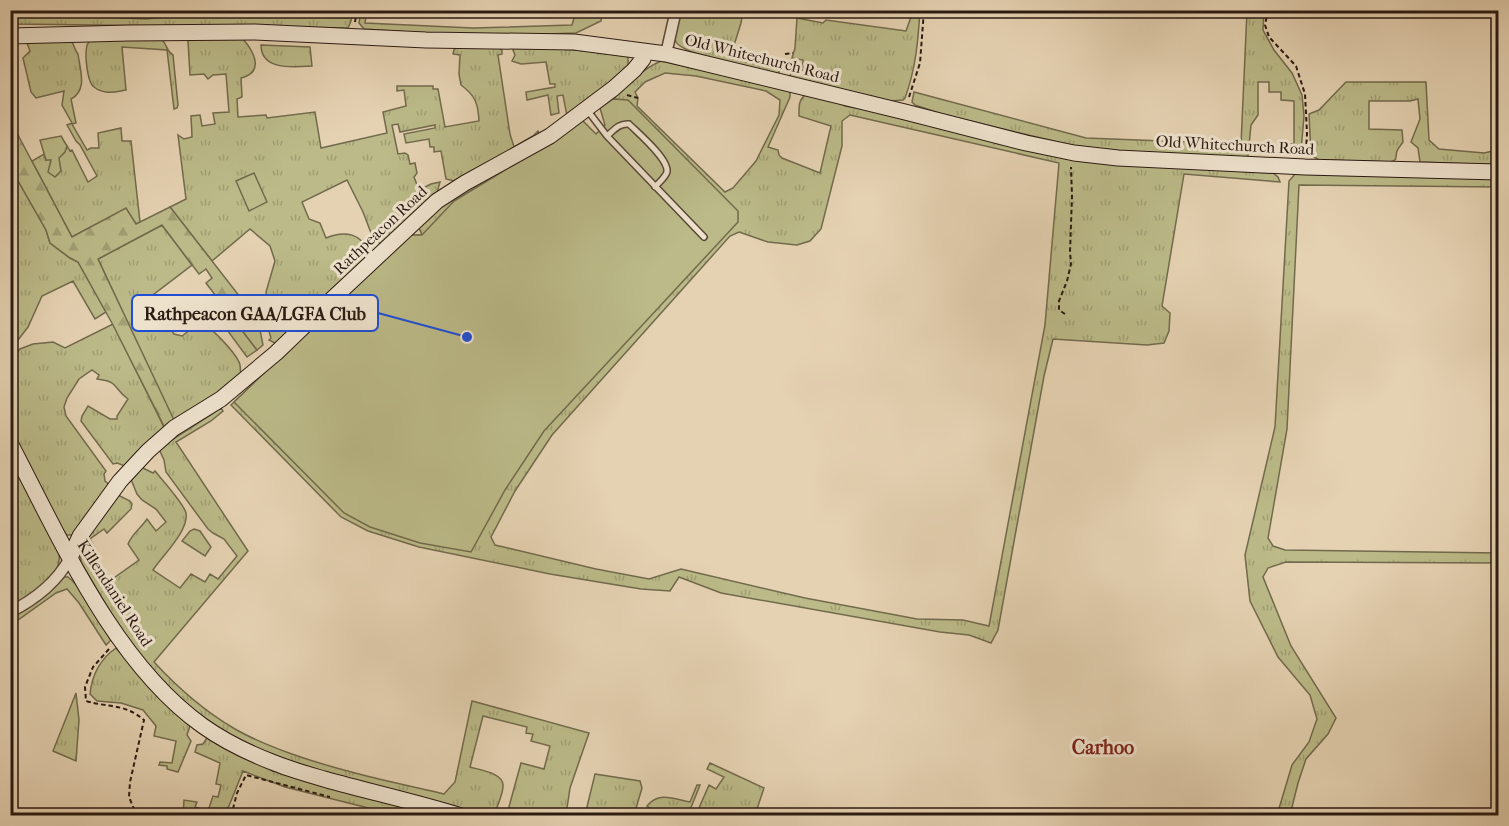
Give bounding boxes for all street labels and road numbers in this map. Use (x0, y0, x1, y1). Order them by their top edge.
street label: Old Whitechurch Road (683, 30, 842, 86)
street label: Old Whitechurch Road (1155, 131, 1315, 159)
street label: Rathpeacon Road (329, 181, 431, 278)
street label: Killendaniel Road (73, 536, 157, 650)

